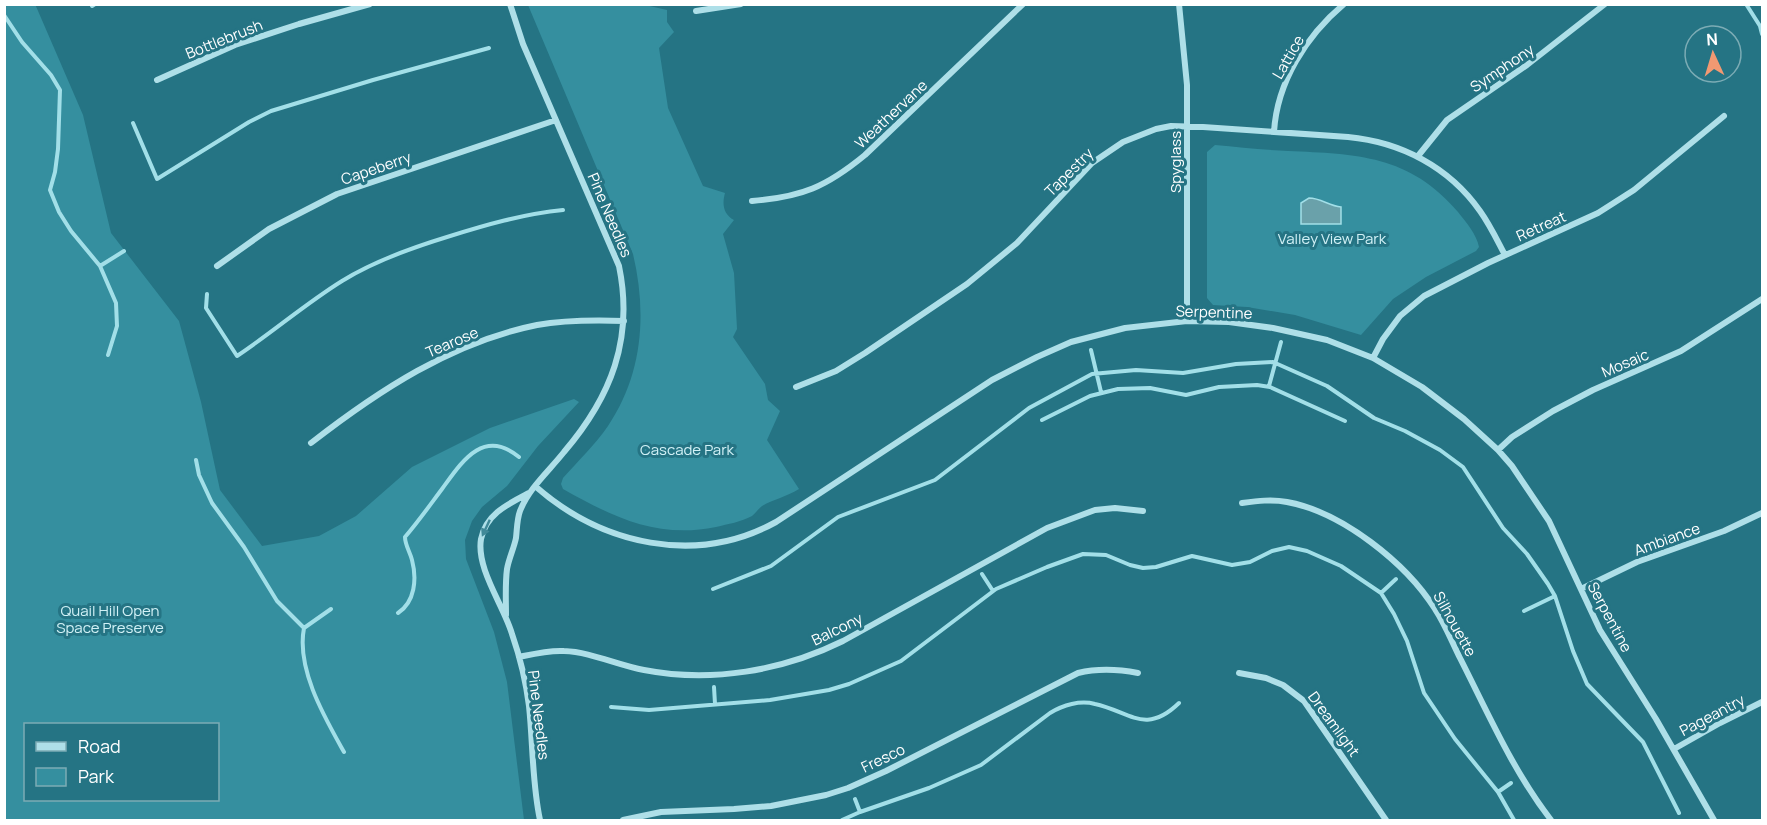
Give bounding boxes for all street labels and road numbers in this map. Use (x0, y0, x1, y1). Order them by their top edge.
street label: Bottlebrush (182, 14, 266, 64)
street label: Lattice (1267, 31, 1309, 83)
street label: Symphony (1466, 39, 1538, 97)
street label: Weathervane (850, 75, 932, 153)
street label: Spyglass (1165, 131, 1186, 193)
street label: Tapestry (1040, 143, 1098, 201)
street label: Capeberry (338, 146, 414, 190)
street label: Pine Needles (583, 169, 637, 261)
street label: Retreat (1513, 206, 1569, 246)
street label: Serpentine (1175, 300, 1253, 324)
street label: Tearose (422, 321, 482, 362)
street label: Mosaic (1598, 344, 1652, 382)
street label: Ambiance (1631, 517, 1703, 561)
street label: Serpentine (1583, 578, 1637, 656)
street label: Silhouette (1428, 588, 1482, 661)
street label: Balcony (808, 608, 866, 650)
street label: Pine Needles (523, 669, 555, 761)
street label: Dreamlight (1303, 687, 1365, 761)
street label: Pageantry (1676, 689, 1748, 741)
street label: Fresco (858, 738, 909, 778)

